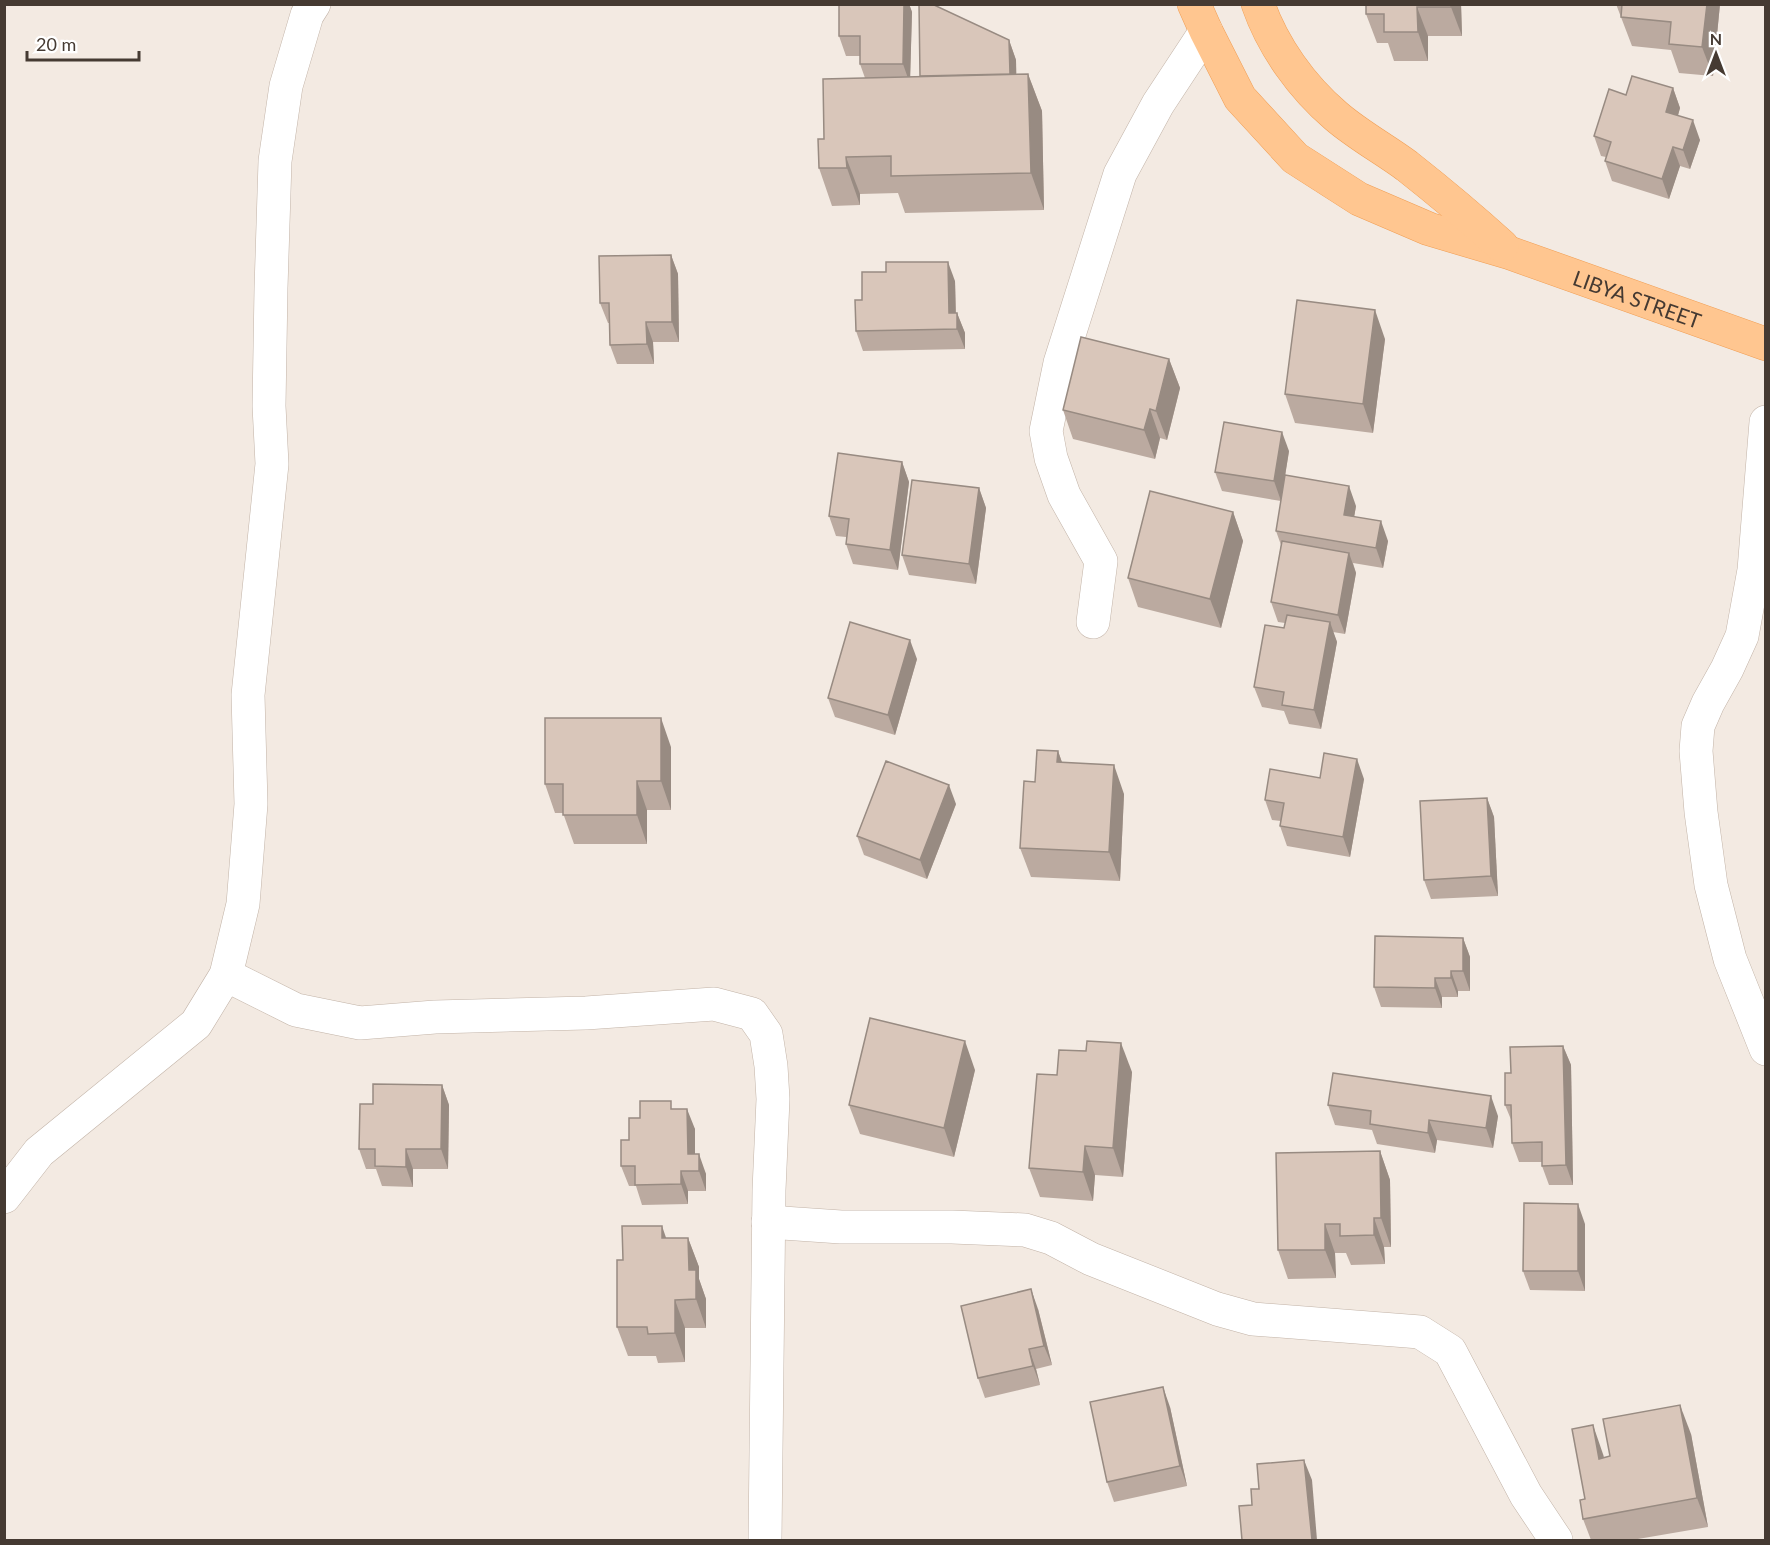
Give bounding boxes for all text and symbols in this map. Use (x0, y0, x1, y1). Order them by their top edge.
scale bar (27, 24, 140, 62)
north arrow (1686, 24, 1746, 84)
text: N (1710, 29, 1722, 48)
text: 20 m (36, 33, 76, 55)
street label: LIBYA STREET (1570, 264, 1705, 333)

